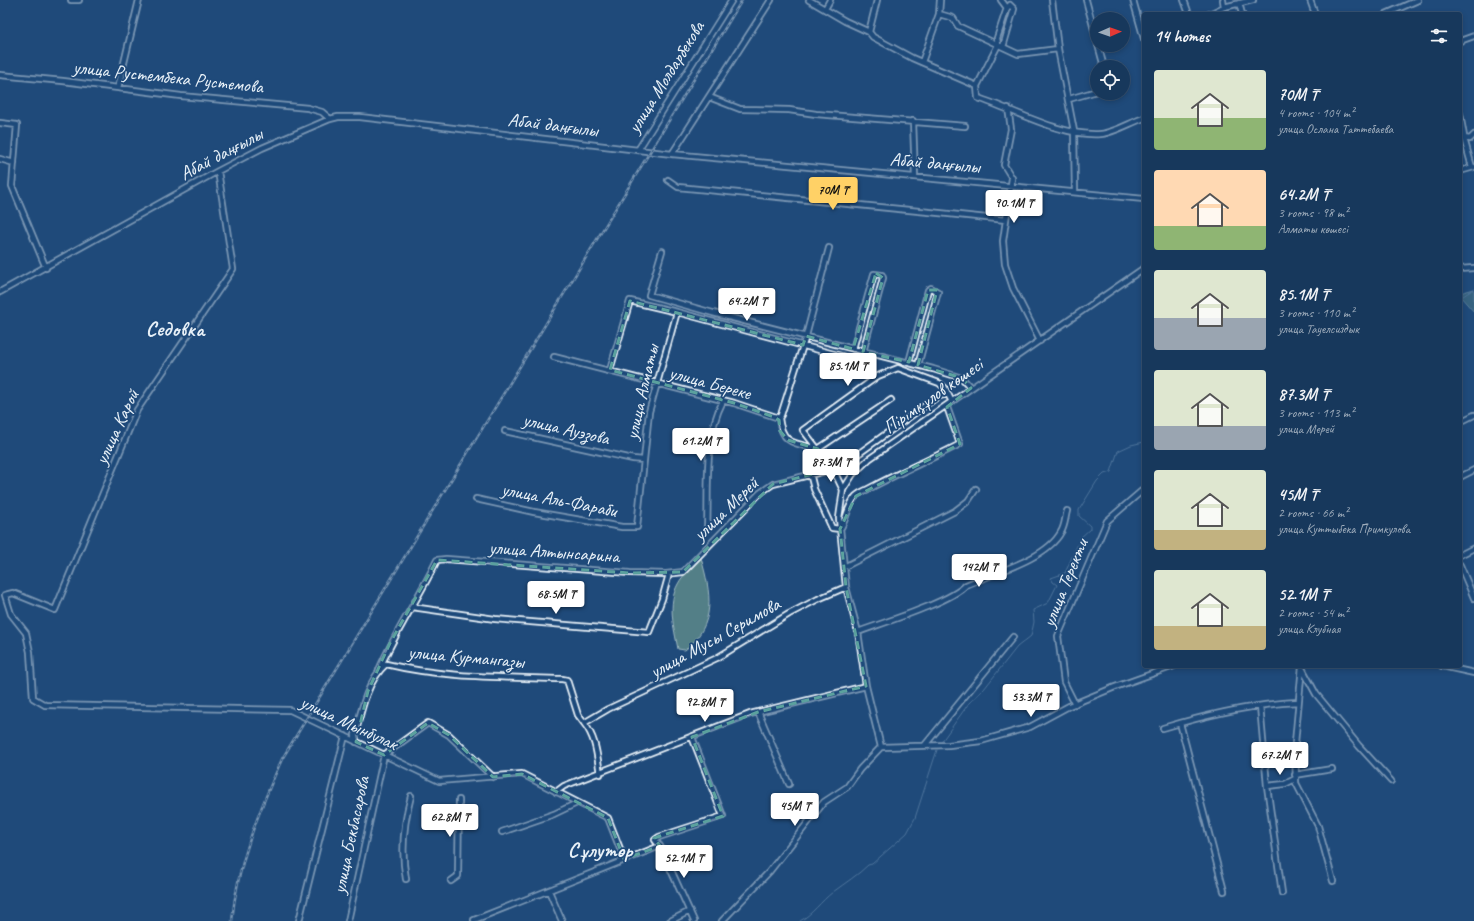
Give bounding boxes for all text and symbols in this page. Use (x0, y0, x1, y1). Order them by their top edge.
north arrow (1090, 12, 1130, 52)
map controls (1090, 12, 1130, 100)
street label: улица Молдарбекова (622, 16, 711, 138)
icon: filters (1428, 25, 1450, 47)
text: 14 homes (1154, 26, 1210, 47)
street label: улица Рустембека Рустемова (71, 55, 265, 99)
button: locate (1090, 60, 1130, 100)
text: 70M ₸ (1278, 84, 1318, 105)
icon: home (1186, 86, 1234, 134)
text: 4 rooms · 104 m² (1278, 105, 1354, 121)
street label: Абай даңғылы (507, 108, 601, 143)
street label: Абай даңғылы (175, 121, 268, 186)
text: улица Ослана Таттебаева (1278, 121, 1393, 137)
street label: Абай даңғылы (889, 147, 983, 179)
pin: 70M ₸ (805, 177, 861, 211)
text: 70M ₸ (818, 182, 848, 198)
text: 64.2M ₸ (1278, 184, 1329, 205)
icon: home (1186, 186, 1234, 234)
pin: 90.1M ₸ (977, 190, 1051, 224)
text: 90.1M ₸ (995, 195, 1033, 211)
text: 3 rooms · 98 m² (1278, 205, 1348, 221)
text: Алматы көшесі (1278, 221, 1348, 237)
text: 85.1M ₸ (1278, 284, 1329, 305)
icon: home (1186, 286, 1234, 334)
pin: 64.2M ₸ (710, 288, 784, 322)
text: 64.2M ₸ (727, 293, 767, 309)
text: 3 rooms · 110 m² (1278, 305, 1354, 321)
district label: Седовка (146, 316, 206, 342)
text: улица Тауелсиздык (1278, 321, 1359, 337)
street label: улица Алматы (619, 340, 665, 443)
street label: Пірімқұлов көшесі (878, 351, 990, 439)
pin: 85.1M ₸ (811, 353, 885, 387)
text: 85.1M ₸ (829, 358, 867, 374)
street label: улица Береке (666, 360, 755, 406)
text: 87.3M ₸ (1278, 384, 1329, 405)
street label: улица Карой (89, 385, 145, 469)
icon: home (1186, 386, 1234, 434)
text: 3 rooms · 113 m² (1278, 405, 1354, 421)
street label: улица Ауэзова (520, 407, 613, 451)
text: улица Мерей (1278, 421, 1334, 437)
pin: 61.2M ₸ (664, 428, 738, 462)
text: 61.2M ₸ (681, 433, 721, 449)
pin: 87.3M ₸ (794, 449, 868, 483)
text: 87.3M ₸ (811, 454, 851, 470)
street label: улица Мерей (687, 471, 765, 547)
street label: улица Аль-Фараби (499, 477, 621, 523)
text: 45M ₸ (1278, 484, 1318, 505)
icon: home (1186, 486, 1234, 534)
text: 2 rooms · 66 m² (1278, 505, 1348, 521)
text: улица Куттыбека Примкулова (1278, 521, 1410, 537)
street label: улица Теректи (1036, 533, 1094, 631)
street label: улица Алтынсарина (487, 535, 622, 569)
pin: 142M ₸ (946, 554, 1012, 588)
text: 142M ₸ (961, 559, 997, 575)
pin: 68.5M ₸ (519, 581, 593, 615)
text: 52.1M ₸ (1278, 584, 1329, 605)
text: 68.5M ₸ (536, 586, 576, 602)
icon: home (1186, 586, 1234, 634)
street label: улица Мусы Серимова (645, 591, 786, 684)
text: 2 rooms · 54 m² (1278, 605, 1348, 621)
text: улица Клубная (1278, 621, 1340, 637)
street label: улица Курмангазы (406, 640, 527, 674)
pin: 53.3M ₸ (994, 684, 1068, 718)
pin: 92.8M ₸ (668, 689, 742, 723)
text: 53.3M ₸ (1012, 689, 1050, 705)
street label: улица Мынбулак (296, 690, 403, 757)
text: 92.8M ₸ (686, 694, 724, 710)
pin: 67.2M ₸ (1243, 742, 1317, 776)
text: 67.2M ₸ (1260, 747, 1300, 763)
street label: улица Бекбасарова (327, 773, 375, 897)
pin: 45M ₸ (767, 793, 823, 827)
text: 45M ₸ (780, 798, 810, 814)
pin: 62.8M ₸ (413, 804, 487, 838)
text: 62.8M ₸ (430, 809, 470, 825)
district label: Сұлутөр (568, 837, 634, 863)
pin: 52.1M ₸ (647, 845, 721, 879)
text: 52.1M ₸ (665, 850, 703, 866)

